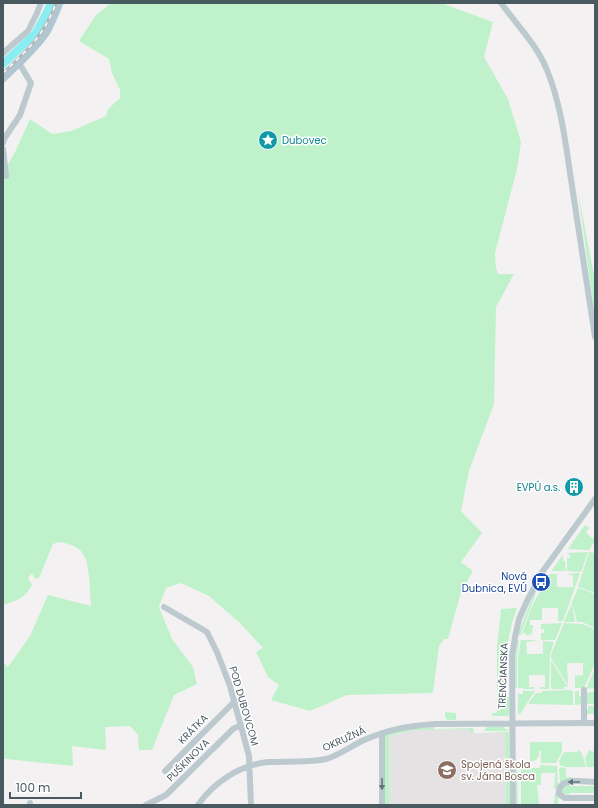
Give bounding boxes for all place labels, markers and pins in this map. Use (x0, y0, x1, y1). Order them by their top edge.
place icon: Dubovec (257, 129, 279, 151)
place label: Dubovec (282, 133, 327, 148)
building icon: EVPÚ a.s. (563, 476, 585, 498)
place label: EVPÚ a.s. (517, 480, 560, 495)
place label: Nová Dubnica, EVÚ (462, 569, 527, 596)
bus stop icon: Nová Dubnica, EVÚ (530, 571, 552, 593)
place label: Spojená škola sv. Jána Bosca (461, 757, 535, 784)
school or university icon: Spojená škola sv. Jána Bosca (436, 759, 458, 781)

